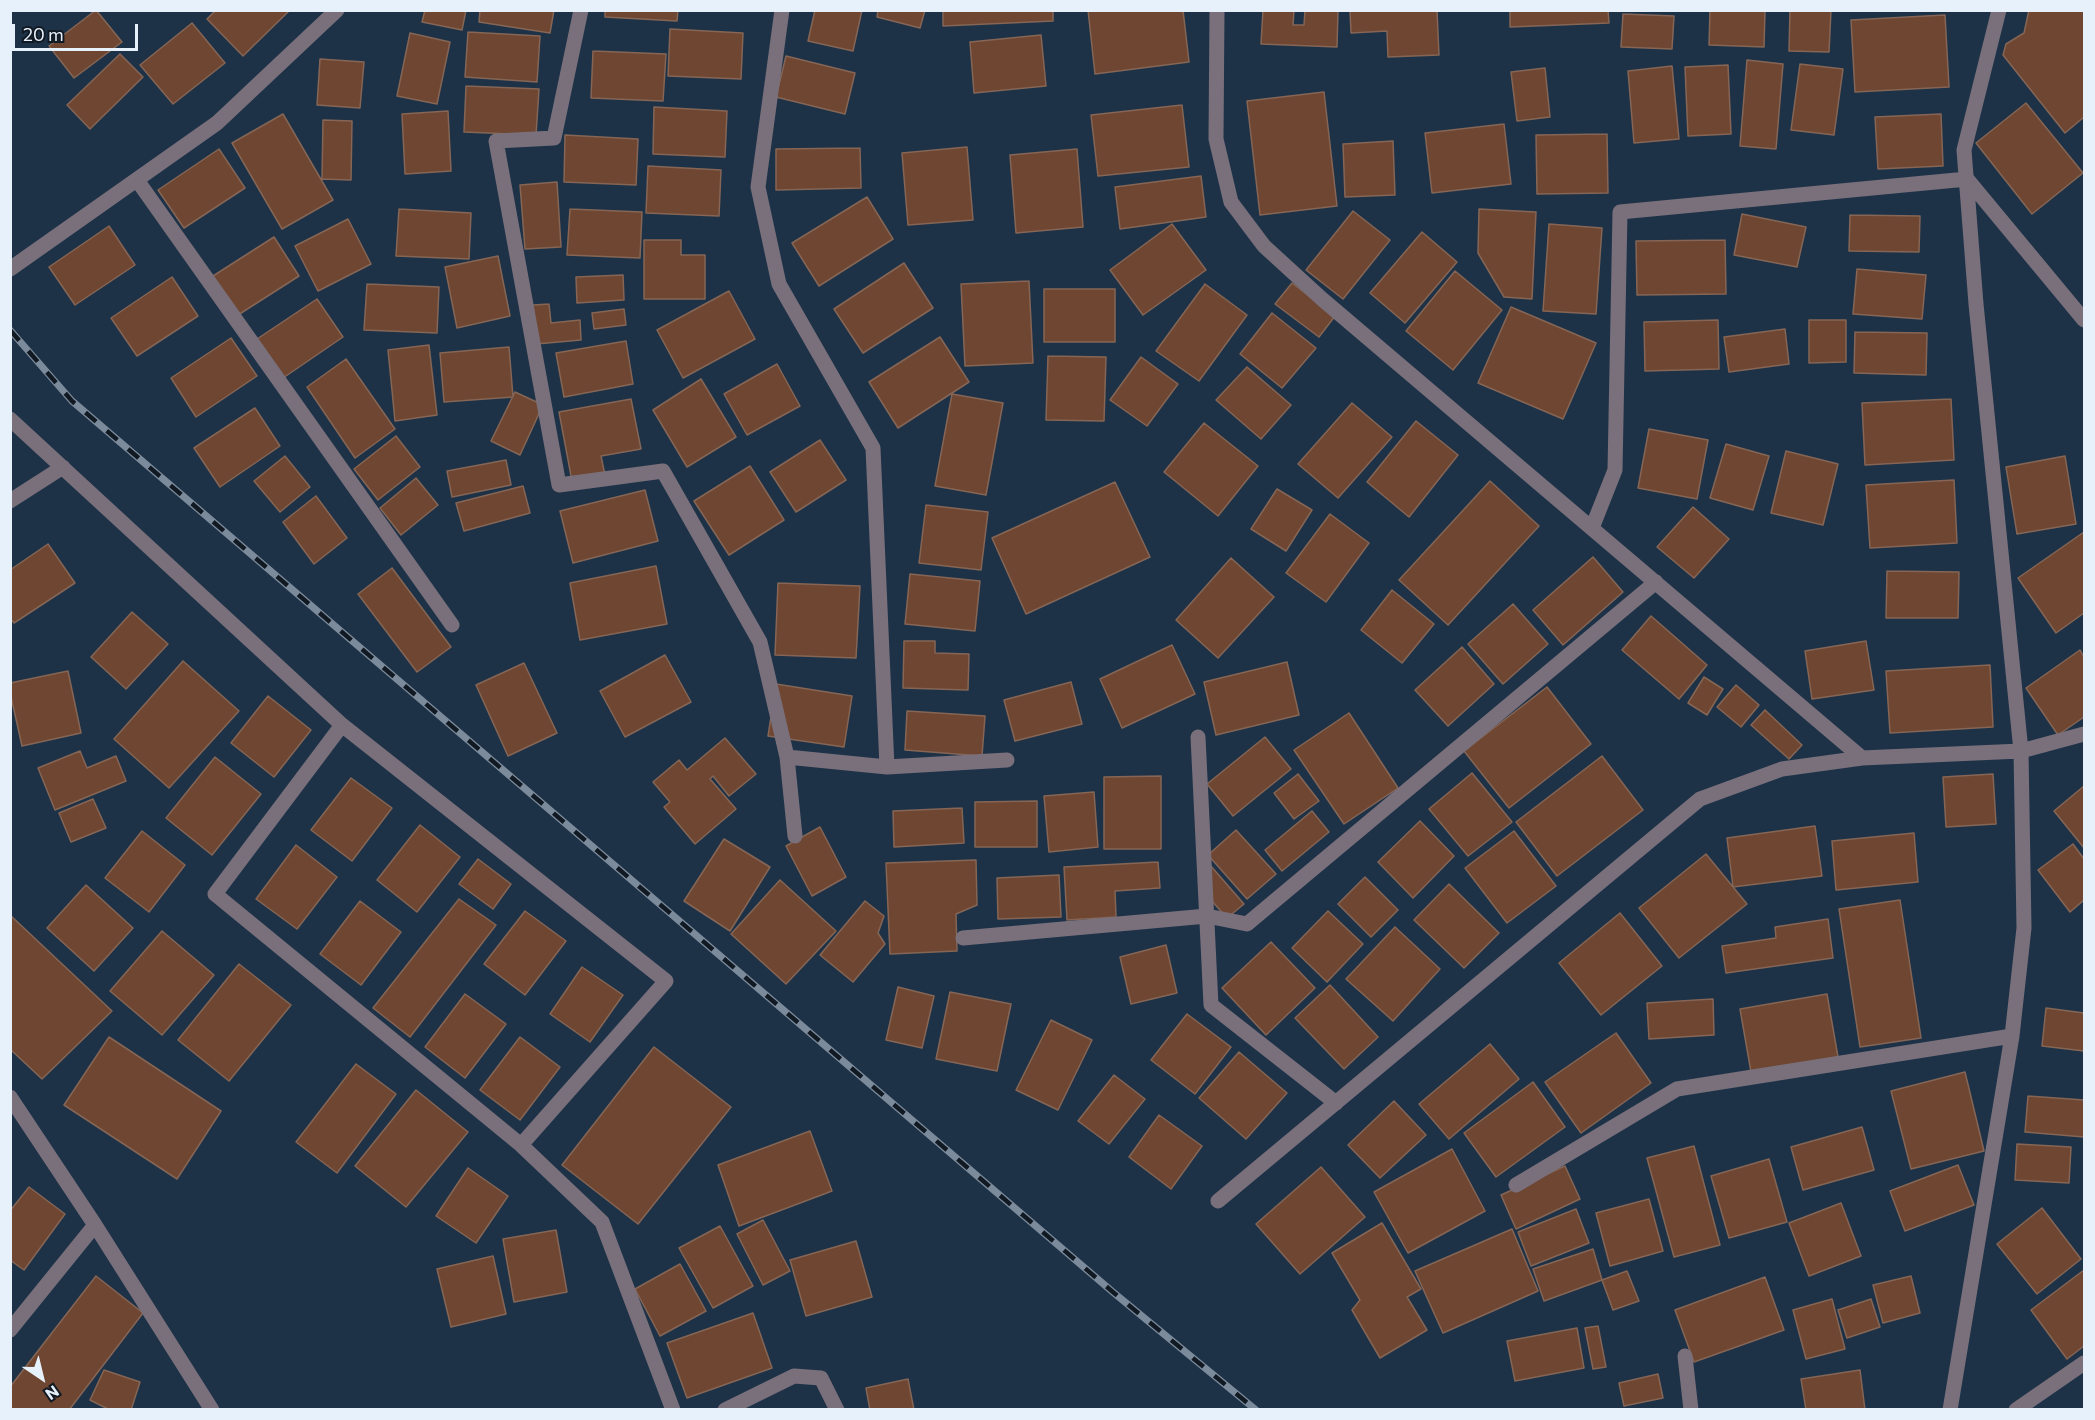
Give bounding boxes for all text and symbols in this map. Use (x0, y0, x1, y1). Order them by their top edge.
scale bar (15, 12, 141, 50)
text: 20 m (23, 23, 64, 45)
north arrow (12, 1348, 72, 1408)
text: N (42, 1382, 63, 1404)

